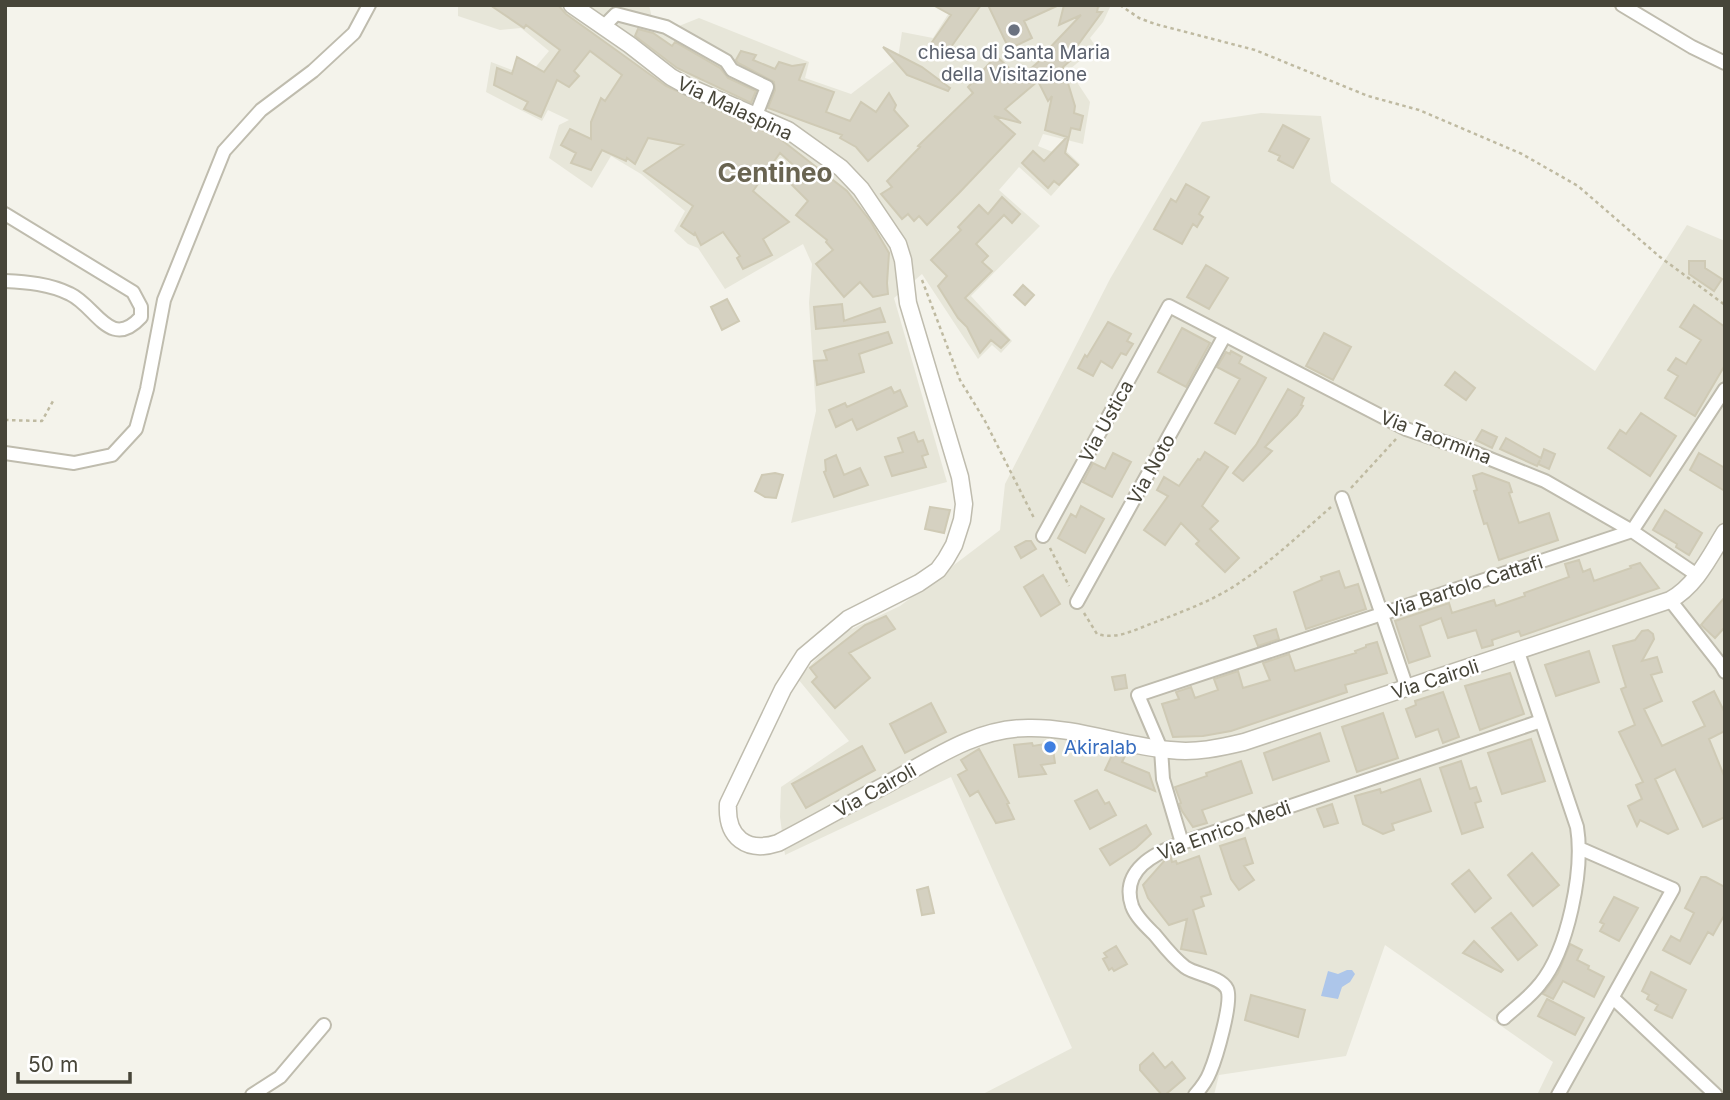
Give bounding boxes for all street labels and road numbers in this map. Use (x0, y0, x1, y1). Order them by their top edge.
street label: Via Malaspina (673, 72, 796, 145)
street label: Via Ustica (1074, 376, 1138, 466)
street label: Via Taormina (1377, 406, 1495, 469)
street label: Via Noto (1123, 430, 1180, 508)
street label: Via Bartolo Cattafi (1385, 551, 1546, 622)
street label: Via Cairoli (1389, 655, 1482, 704)
street label: Via Cairoli (830, 758, 920, 822)
street label: Via Enrico Medi (1154, 796, 1294, 865)

